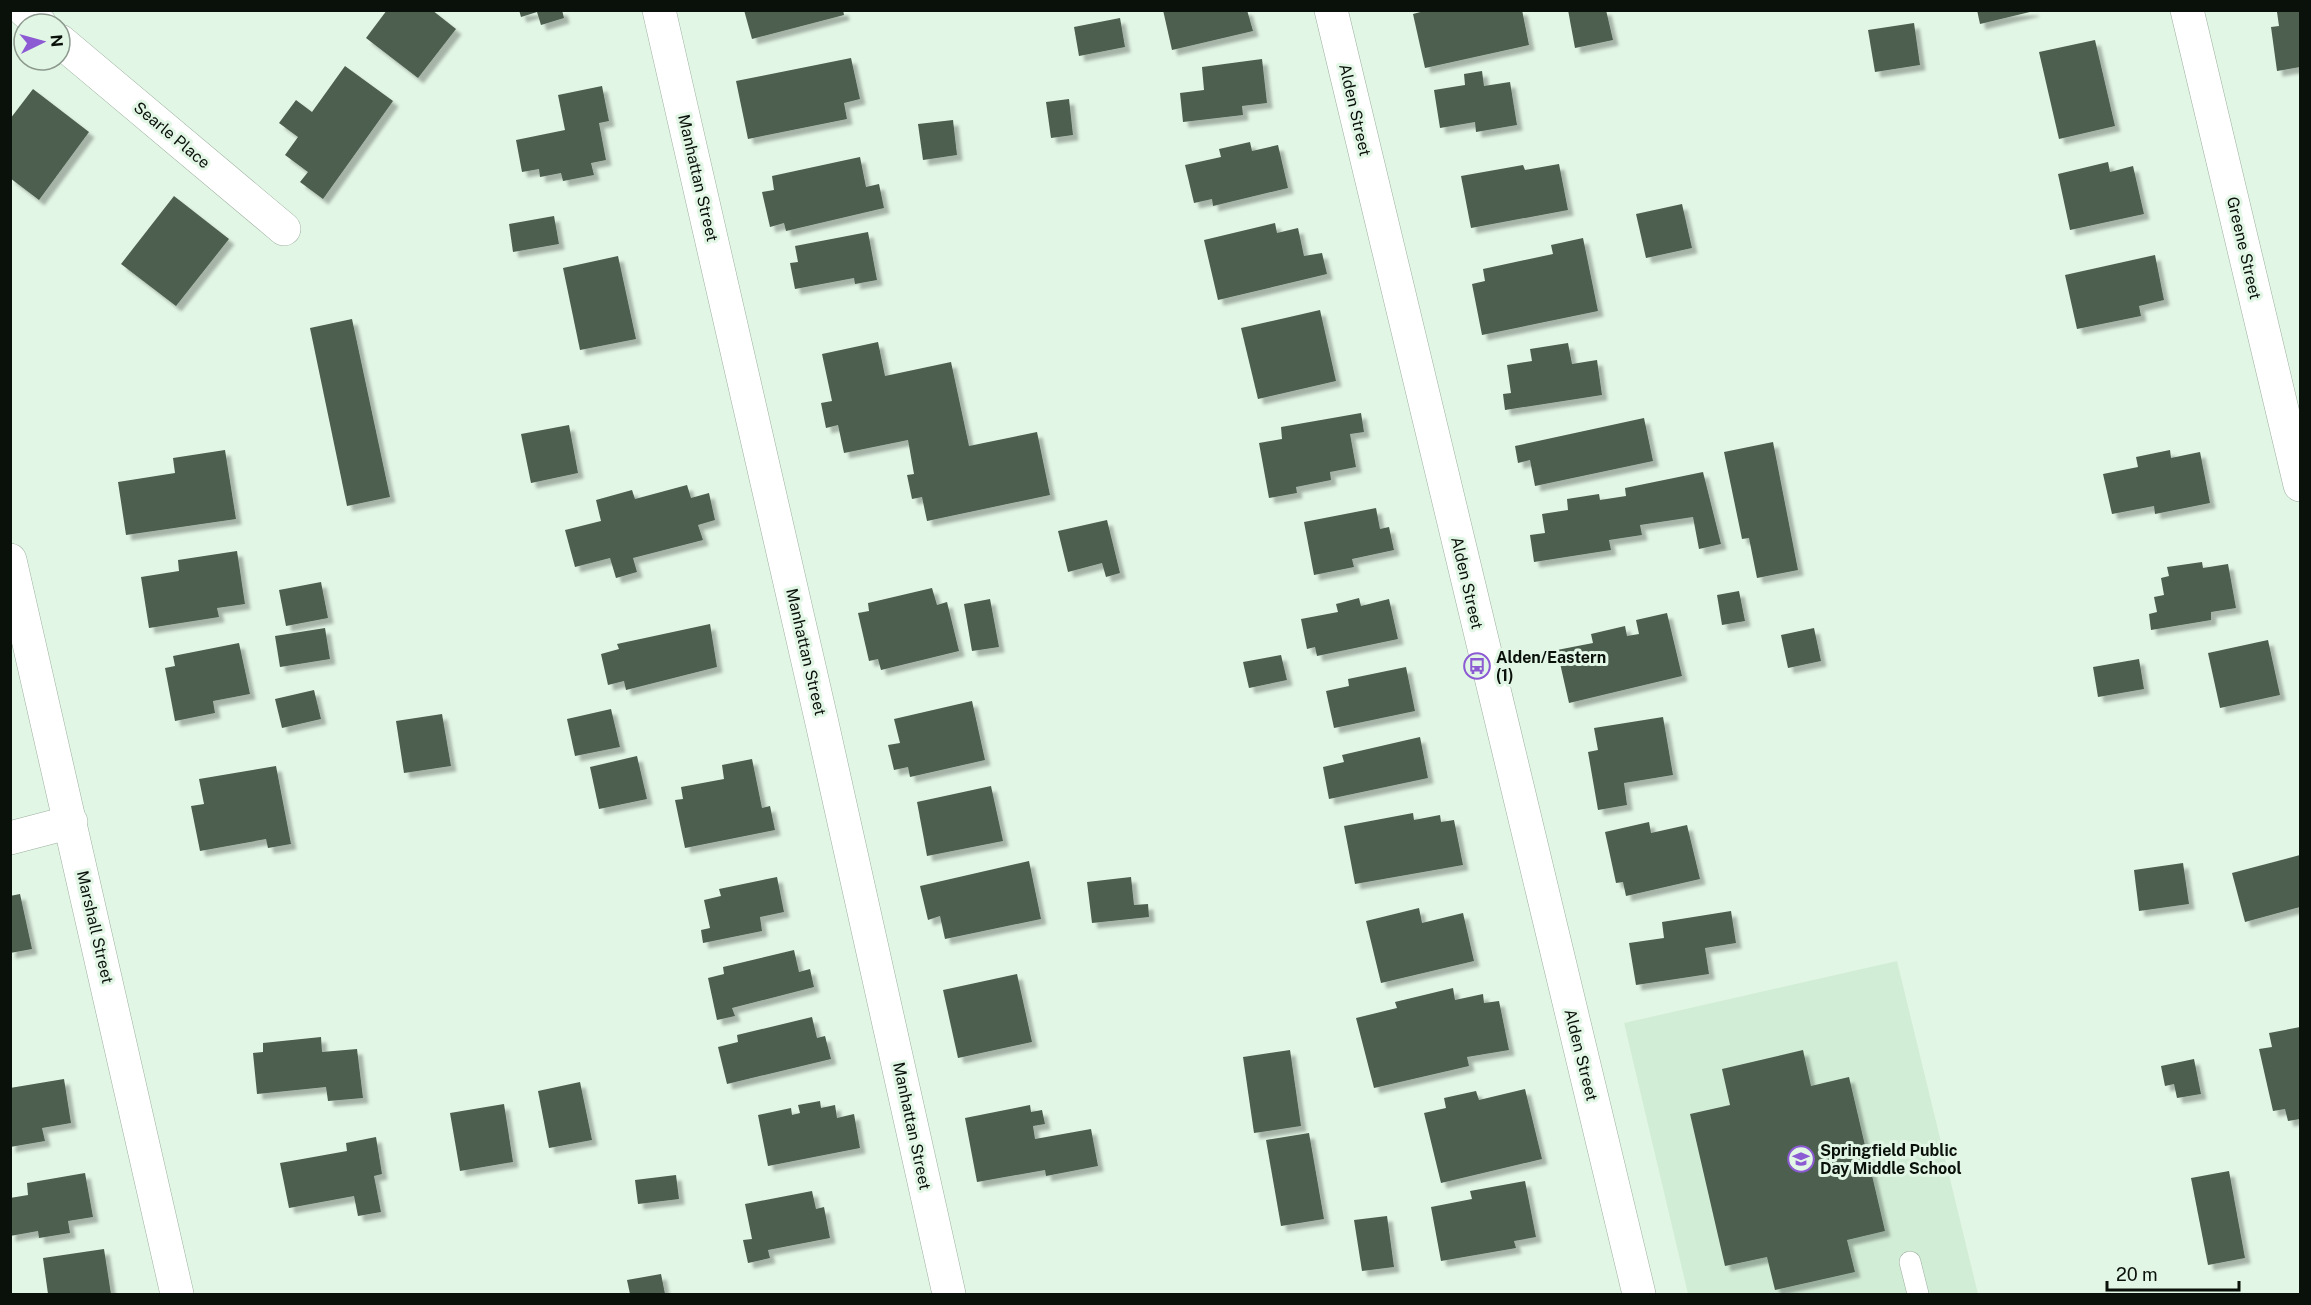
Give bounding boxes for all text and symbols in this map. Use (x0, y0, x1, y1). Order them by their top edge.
north arrow (12, 12, 72, 72)
text: N (46, 34, 66, 48)
street label: Alden Street (1335, 62, 1375, 158)
street label: Searle Place (130, 98, 214, 172)
street label: Manhattan Street (674, 112, 722, 244)
street label: Greene Street (2223, 195, 2265, 301)
street label: Alden Street (1447, 535, 1487, 631)
street label: Manhattan Street (782, 586, 830, 718)
place label: Alden/Eastern (1) (1496, 648, 1606, 685)
bus stop icon: Alden/Eastern (1) (1462, 651, 1492, 681)
street label: Marshall Street (73, 869, 117, 985)
street label: Alden Street (1560, 1007, 1602, 1103)
street label: Manhattan Street (889, 1060, 935, 1192)
place label: Springfield Public Day Middle School (1820, 1141, 1962, 1178)
school or university icon: Springfield Public Day Middle School (1786, 1144, 1816, 1174)
scale bar (2107, 1254, 2239, 1292)
text: 20 m (2116, 1264, 2158, 1285)

